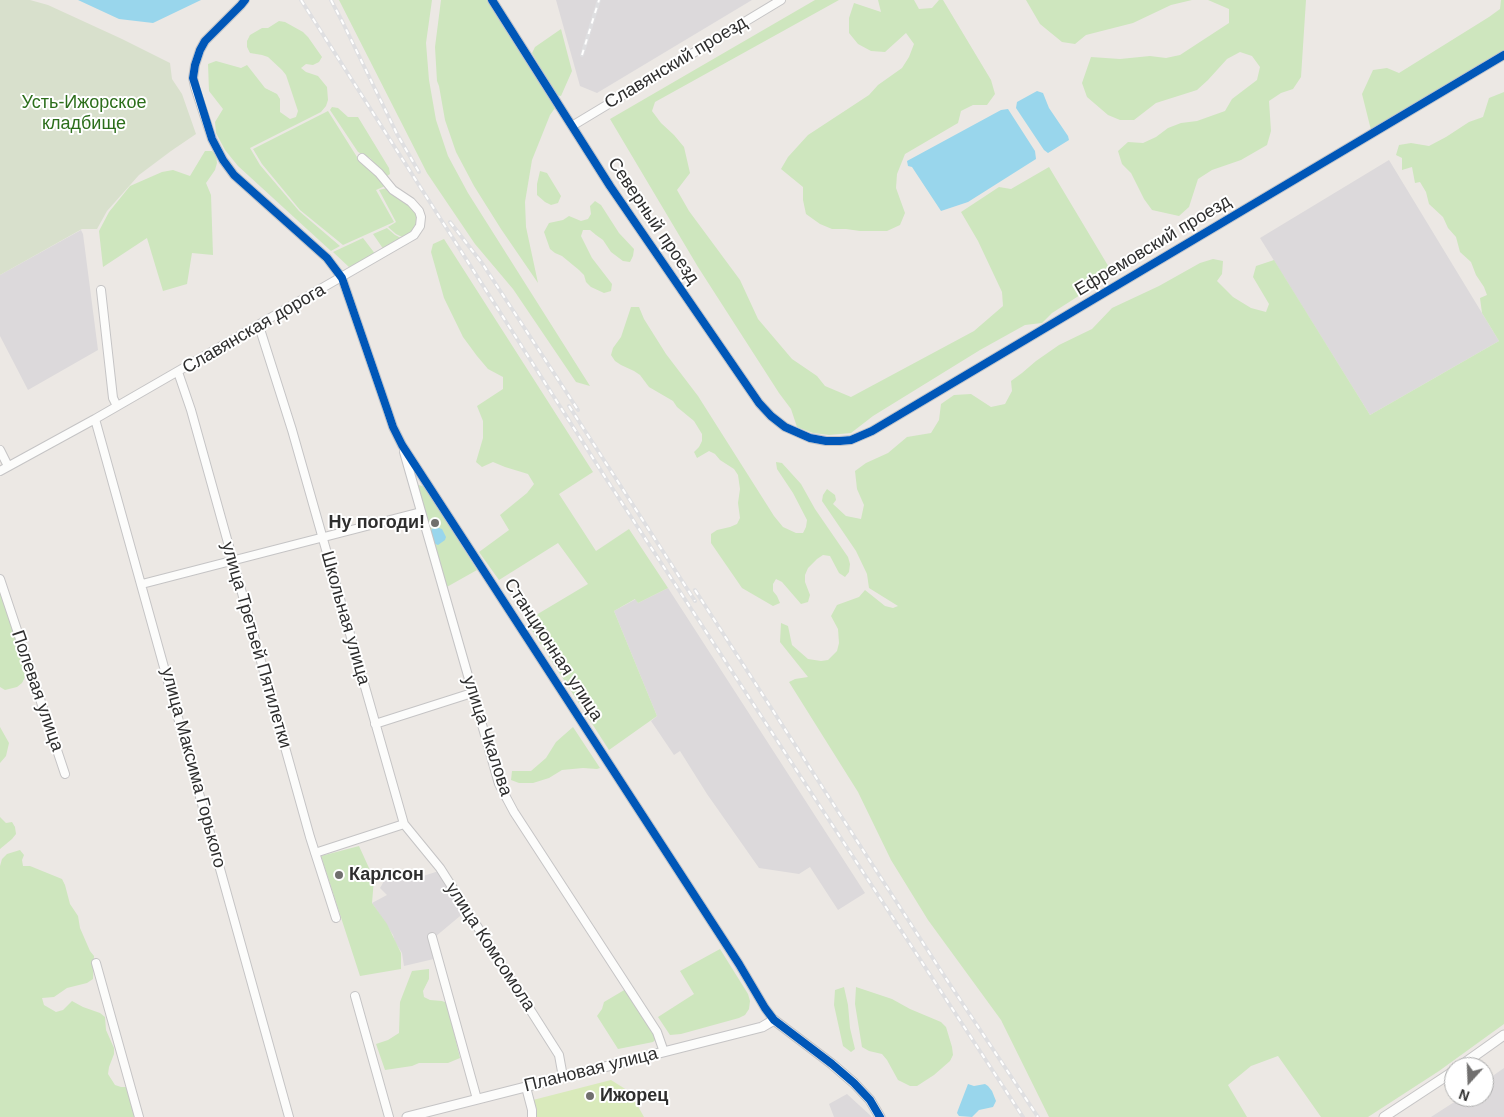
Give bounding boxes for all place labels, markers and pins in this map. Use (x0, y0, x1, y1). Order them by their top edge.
place label: Ну погоди! (329, 512, 425, 534)
marker: Ну погоди! (429, 517, 441, 529)
place label: Карлсон (349, 864, 424, 886)
marker: Карлсон (333, 869, 345, 881)
place label: Ижорец (600, 1085, 668, 1107)
marker: Ижорец (584, 1090, 596, 1102)

